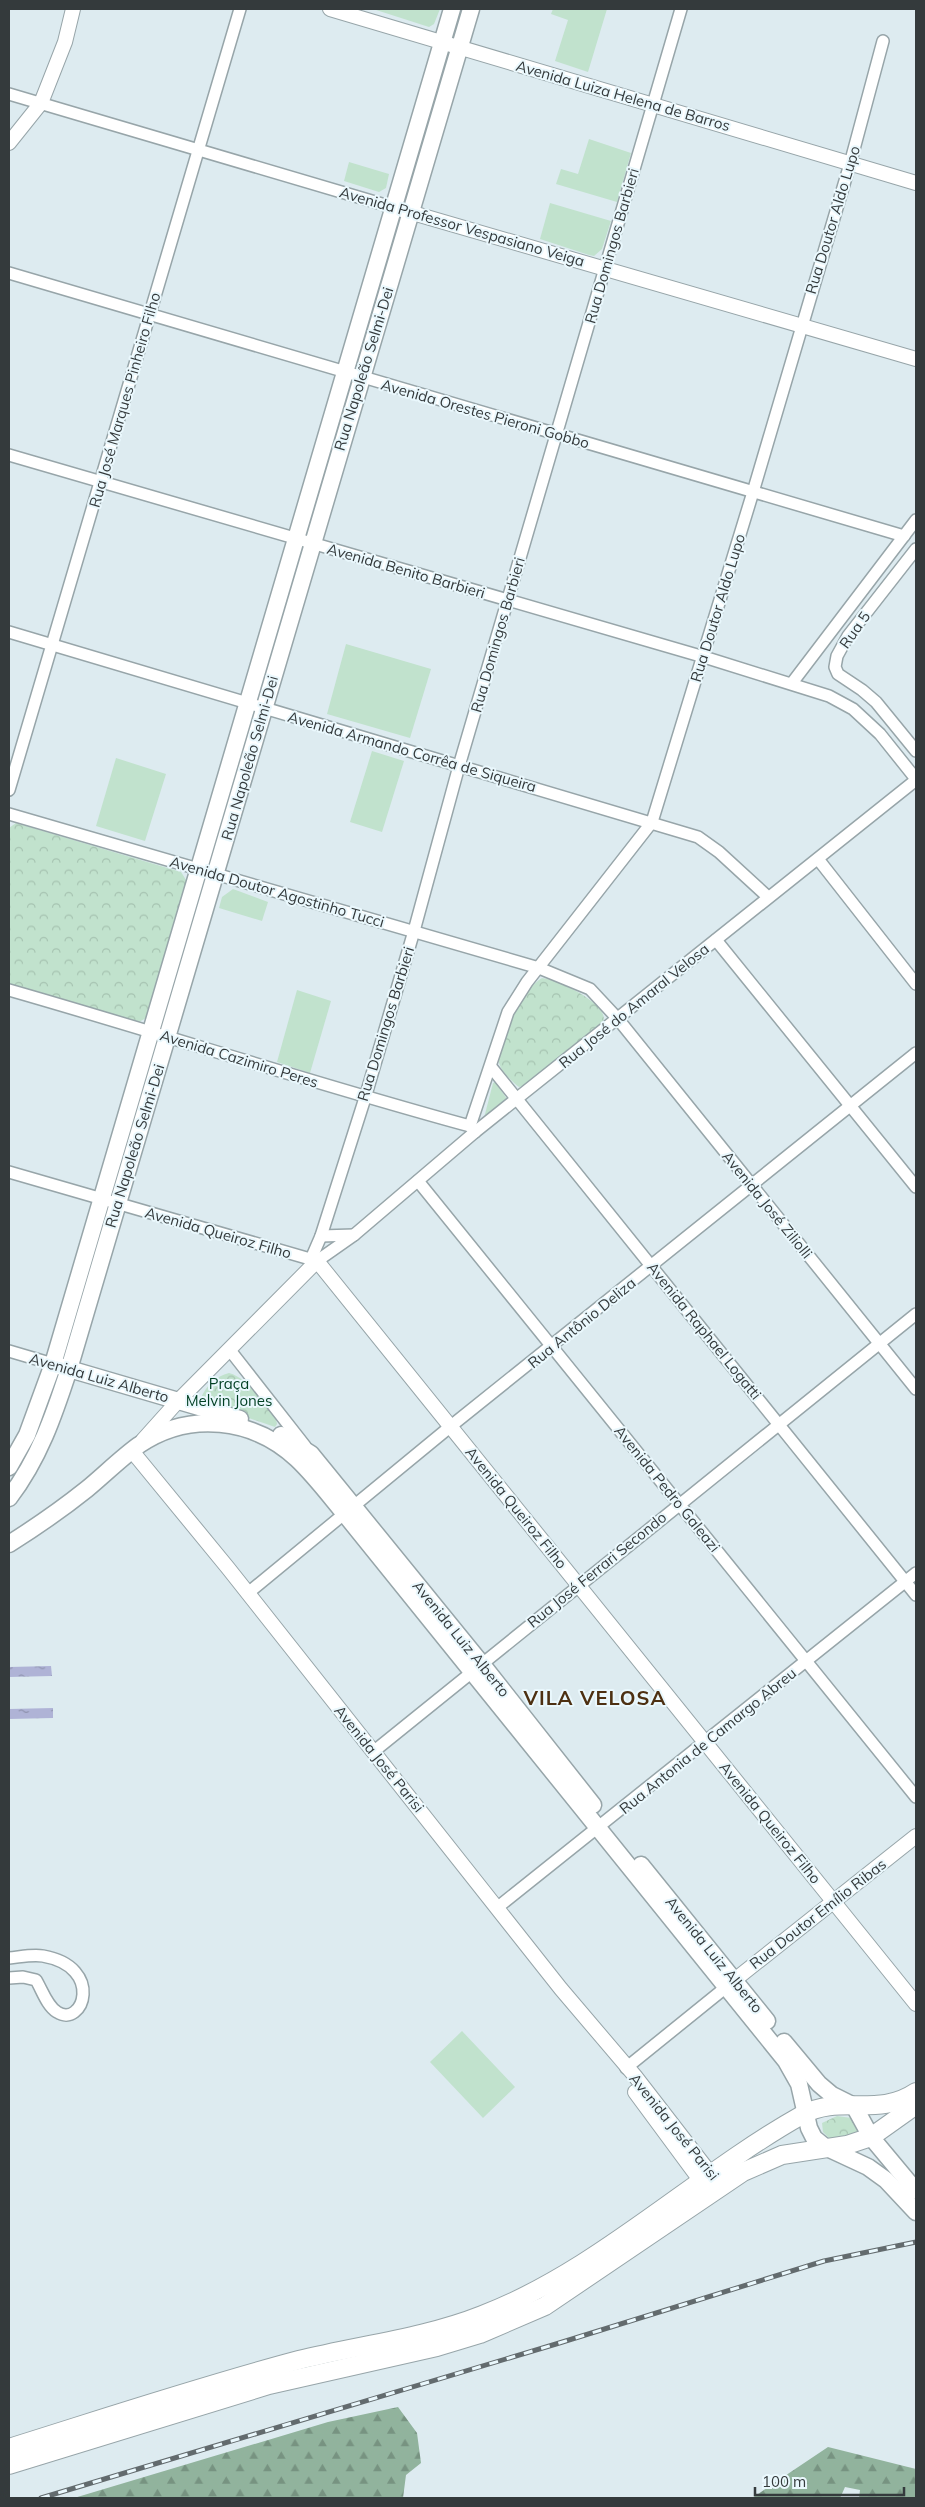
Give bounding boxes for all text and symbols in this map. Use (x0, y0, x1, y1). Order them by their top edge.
street label: Avenida Luiza Helena de Barros (514, 56, 732, 135)
street label: Rua Doutor Aldo Lupo (801, 144, 864, 296)
street label: Rua Domingos Barbieri (580, 166, 643, 326)
street label: Avenida Professor Vespasiano Veiga (337, 182, 587, 271)
street label: Rua Napoleão Selmi-Dei (330, 285, 397, 453)
street label: Rua José Marques Pinheiro Filho (85, 290, 164, 510)
street label: Avenida Orestes Pieroni Gobbo (379, 375, 591, 452)
street label: Rua Doutor Aldo Lupo (686, 532, 749, 684)
street label: Avenida Benito Barbieri (325, 539, 487, 602)
street label: Rua Domingos Barbieri (466, 555, 529, 715)
street label: Rua 5 (835, 607, 874, 652)
street label: Rua Napoleão Selmi-Dei (217, 673, 282, 842)
street label: Avenida Armando Corrêa de Siqueira (286, 707, 539, 796)
street label: Avenida Doutor Agostinho Tucci (168, 852, 387, 931)
street label: Rua José do Amaral Velosa (555, 939, 713, 1072)
street label: Rua Domingos Barbieri (353, 944, 418, 1103)
street label: Avenida Cazimiro Peres (158, 1025, 321, 1092)
street label: Rua Napoleão Selmi-Dei (101, 1062, 168, 1230)
street label: Avenida José Ziliolli (718, 1147, 817, 1262)
street label: Avenida Queiroz Filho (143, 1203, 293, 1263)
street label: Avenida Raphael Logatti (643, 1258, 766, 1403)
street label: Rua Antônio Deliza (524, 1273, 640, 1372)
street label: Avenida Luiz Alberto (27, 1349, 171, 1407)
park label: Praça Melvin Jones (186, 1374, 272, 1410)
street label: Avenida Pedro Galeazi (610, 1422, 724, 1556)
street label: Avenida Queiroz Filho (461, 1443, 571, 1572)
street label: Rua José Ferrari Secondo (523, 1508, 670, 1632)
street label: Avenida Luiz Alberto (409, 1577, 514, 1701)
street label: Rua Antonia de Camargo Abreu (615, 1663, 800, 1818)
district label: VILA VELOSA (523, 1685, 666, 1710)
street label: Avenida José Parisi (330, 1701, 428, 1816)
street label: Avenida Queiroz Filho (715, 1758, 825, 1887)
street label: Rua Doutor Emílio Ribas (746, 1854, 890, 1973)
street label: Avenida Luiz Alberto (662, 1893, 767, 2017)
street label: Avenida José Parisi (625, 2069, 723, 2184)
scale bar (755, 2464, 904, 2496)
text: 100 m (762, 2472, 806, 2491)

